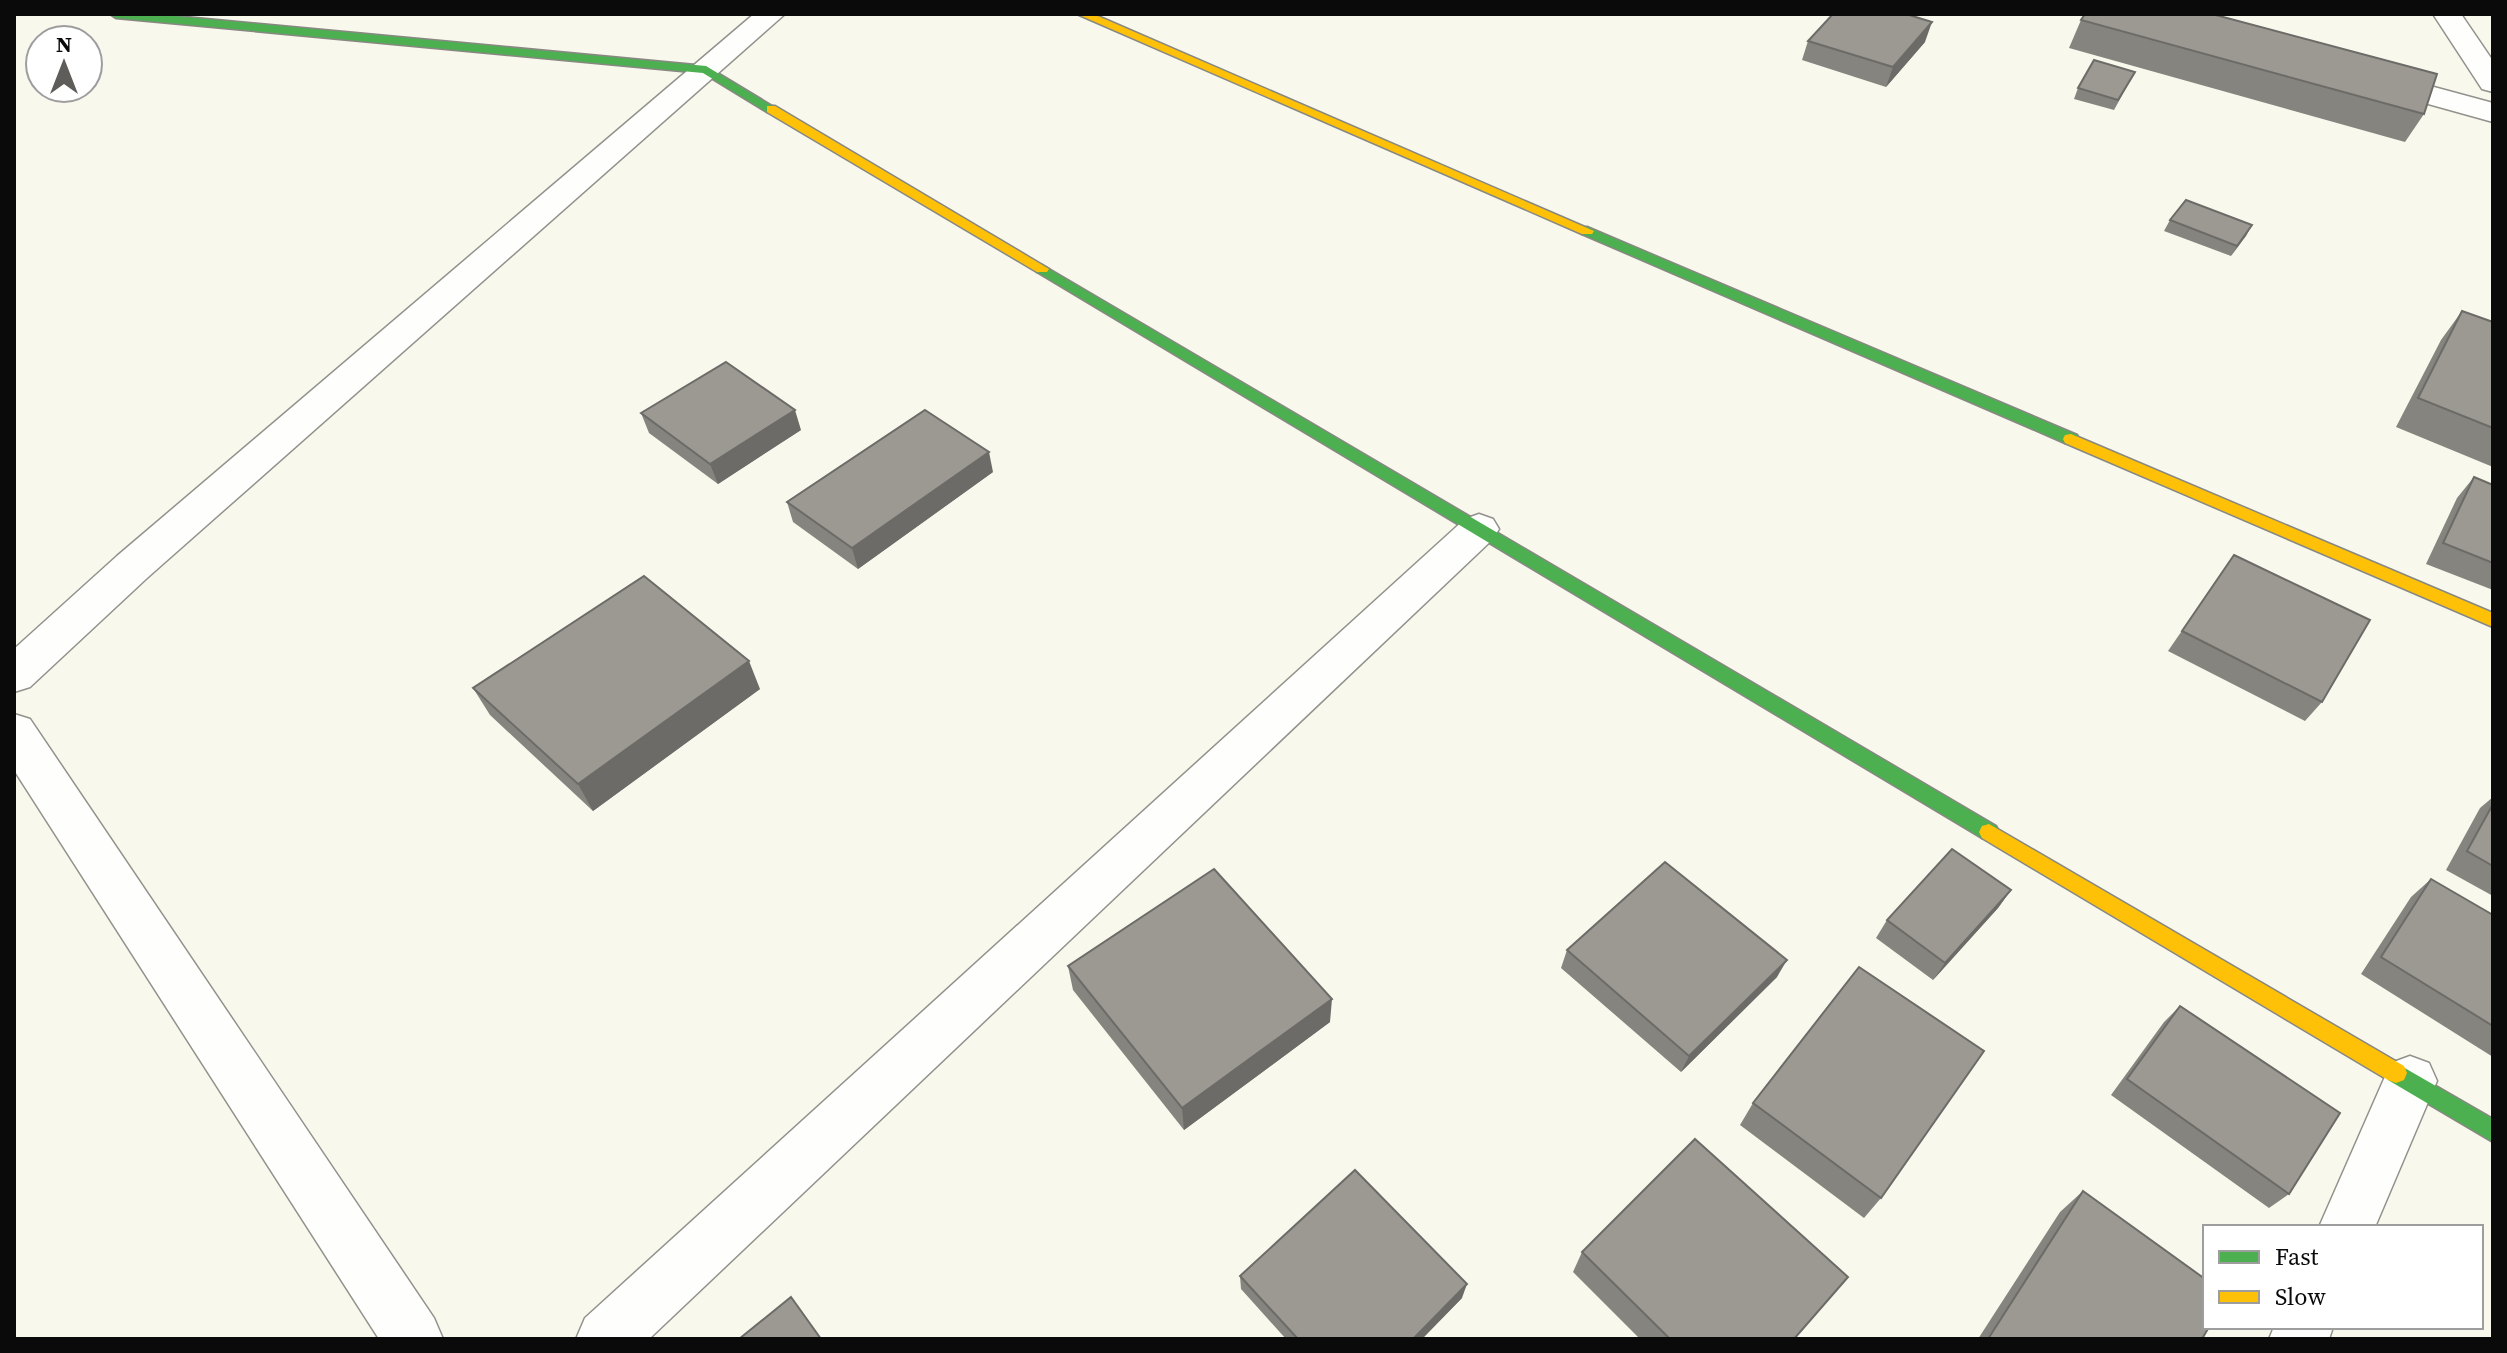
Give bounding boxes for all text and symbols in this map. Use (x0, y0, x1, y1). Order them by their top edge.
north arrow (24, 24, 104, 104)
text: N (56, 29, 72, 59)
legend (2203, 1225, 2483, 1329)
text: Fast (2275, 1240, 2319, 1273)
text: Slow (2275, 1280, 2326, 1313)

